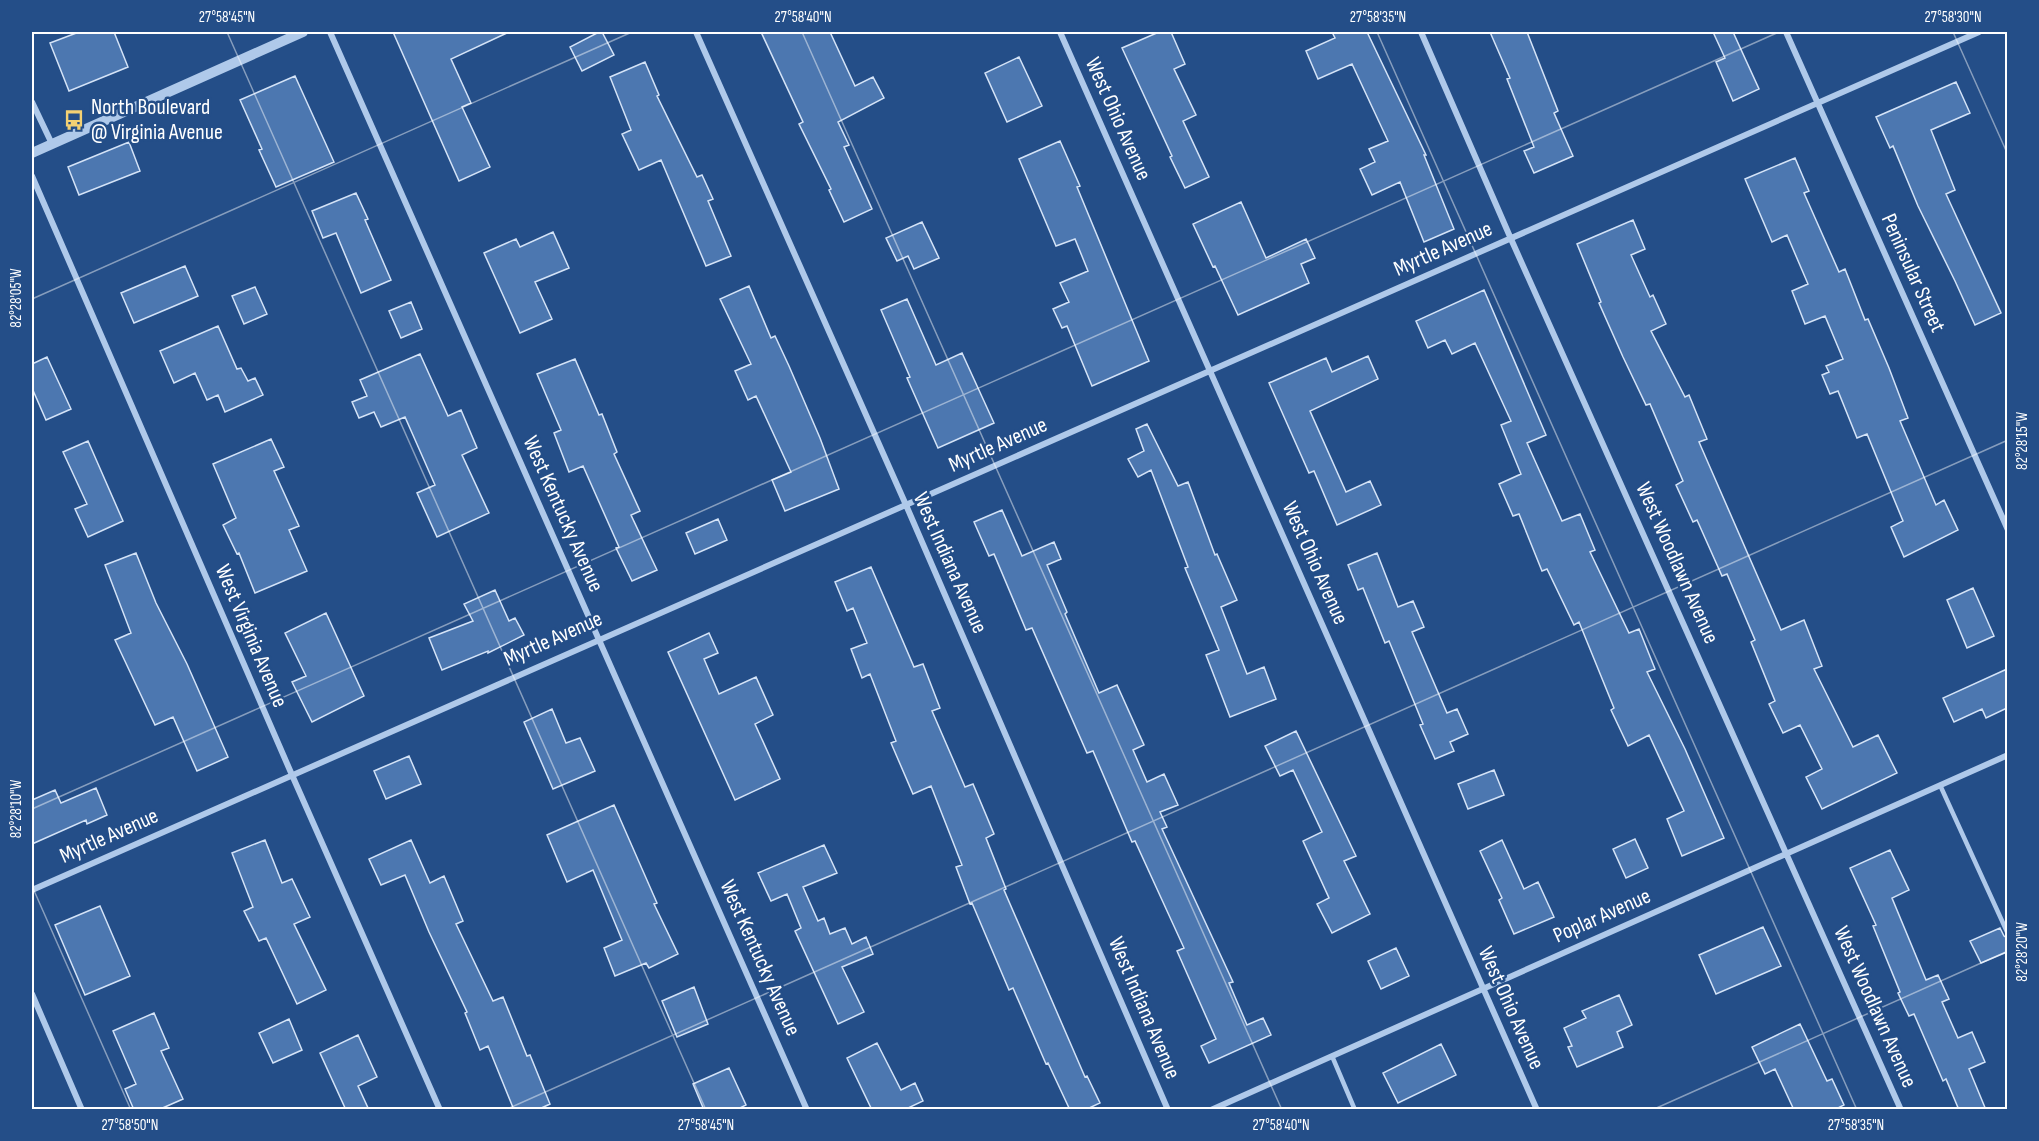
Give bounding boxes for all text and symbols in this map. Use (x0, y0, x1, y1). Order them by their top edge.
text: 27°58'45"N (199, 8, 255, 27)
text: 27°58'40"N (774, 8, 832, 27)
text: 27°58'35"N (1350, 8, 1406, 27)
text: 27°58'30"N (1924, 8, 1982, 27)
street label: West Ohio Avenue (1079, 53, 1157, 185)
place label: North Boulevard @ Virginia Avenue (91, 94, 223, 146)
bus stop icon: North Boulevard @ Virginia Avenue (62, 108, 86, 132)
street label: Peninsular Street (1875, 210, 1951, 337)
street label: Myrtle Avenue (1390, 215, 1496, 283)
text: 82°28'05"W (7, 268, 26, 328)
street label: Myrtle Avenue (945, 411, 1051, 479)
text: 82°28'15"W (2013, 412, 2032, 470)
street label: West Kentucky Avenue (517, 432, 609, 596)
street label: West Woodlawn Avenue (1629, 478, 1725, 648)
street label: West Indiana Avenue (907, 488, 993, 638)
street label: West Ohio Avenue (1276, 497, 1354, 629)
street label: West Virginia Avenue (209, 560, 293, 712)
street label: Myrtle Avenue (500, 605, 606, 673)
text: 82°28'10"W (7, 780, 26, 838)
street label: Myrtle Avenue (56, 802, 162, 870)
street label: West Kentucky Avenue (714, 876, 806, 1040)
street label: Poplar Avenue (1549, 883, 1655, 949)
street label: West Woodlawn Avenue (1827, 922, 1923, 1092)
text: 82°28'20"W (2013, 922, 2032, 982)
street label: West Indiana Avenue (1102, 933, 1186, 1083)
street label: West Ohio Avenue (1472, 942, 1550, 1074)
text: 27°58'50"N (102, 1116, 158, 1135)
text: 27°58'45"N (678, 1116, 734, 1135)
text: 27°58'40"N (1252, 1116, 1310, 1135)
text: 27°58'35"N (1828, 1116, 1884, 1135)

